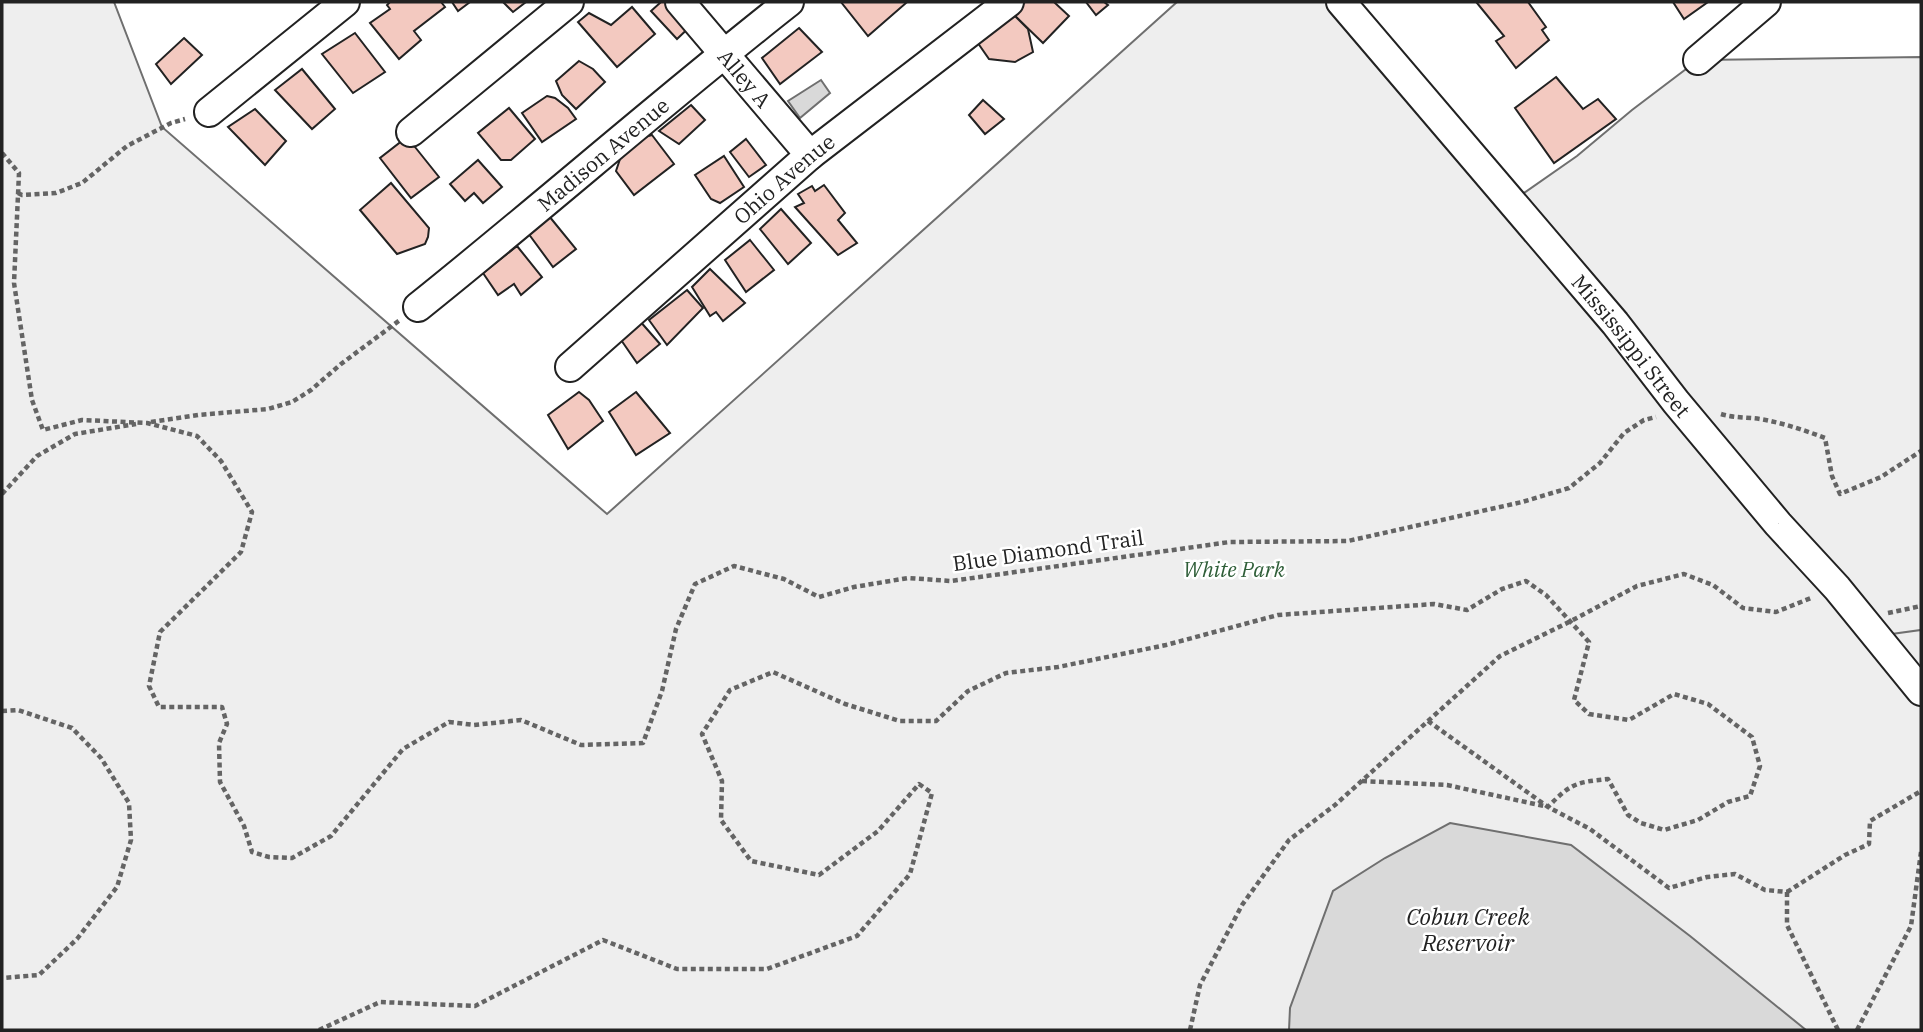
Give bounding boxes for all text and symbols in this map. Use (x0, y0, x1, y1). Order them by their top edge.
street label: Alley A (712, 43, 778, 114)
street label: Madison Avenue (531, 91, 675, 217)
street label: Ohio Avenue (727, 127, 840, 230)
street label: Mississippi Street (1566, 269, 1697, 423)
street label: Blue Diamond Trail (951, 523, 1145, 577)
park label: White Park (1183, 555, 1286, 583)
water label: Cobun Creek Reservoir (1406, 901, 1531, 957)

